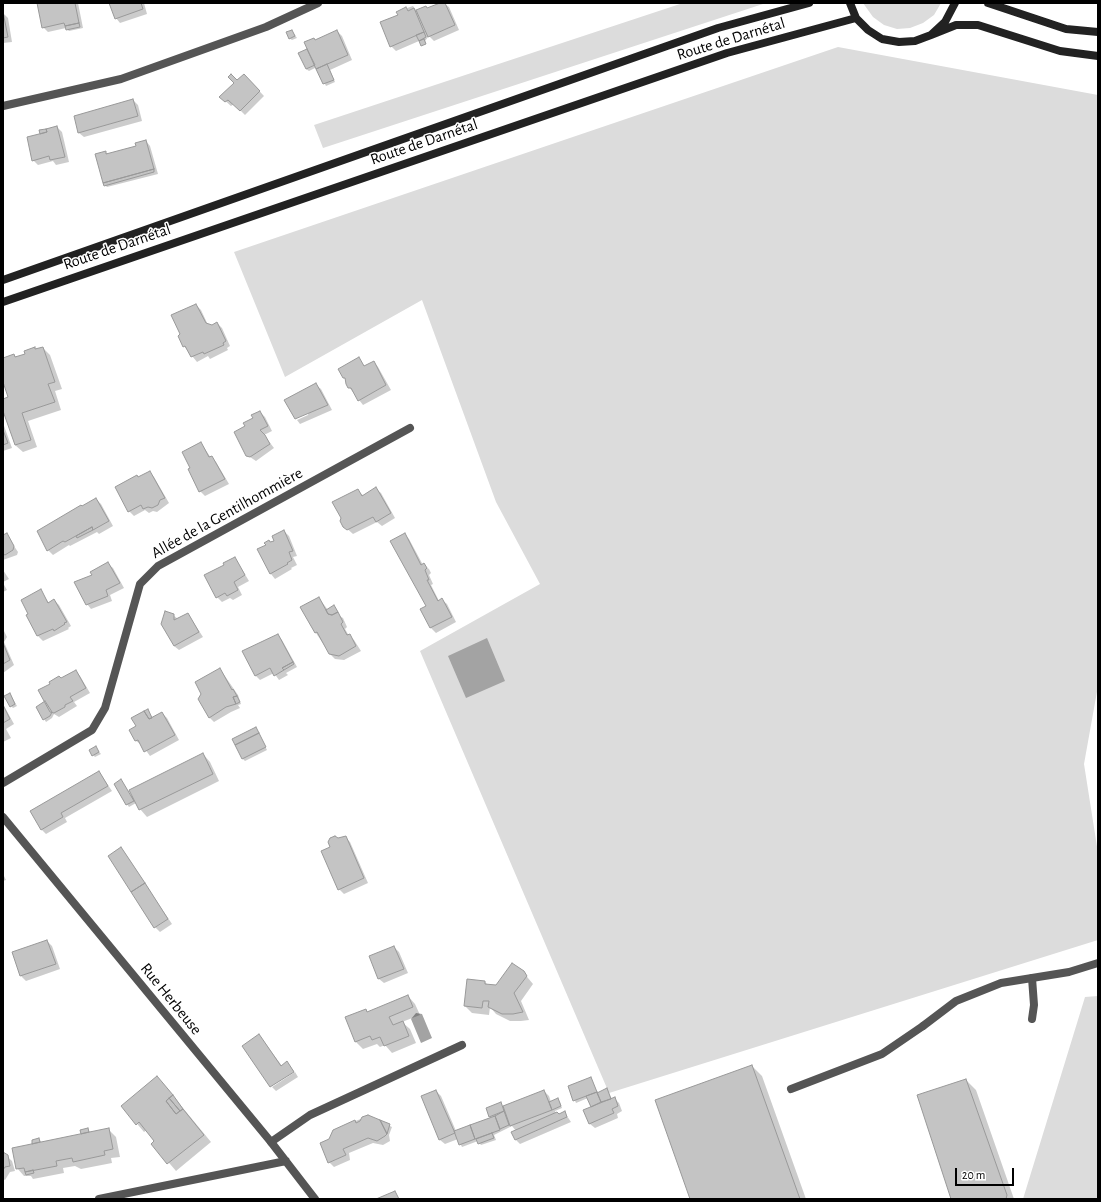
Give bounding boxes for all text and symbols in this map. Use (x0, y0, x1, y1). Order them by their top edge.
street label: Route de Darnétal (674, 13, 788, 65)
street label: Route de Darnétal (368, 115, 480, 169)
street label: Route de Darnétal (61, 220, 173, 274)
street label: Allée de la Gentilhommière (148, 463, 306, 563)
street label: Rue Herbeuse (136, 959, 206, 1039)
scale bar (957, 1160, 1016, 1186)
text: 20 m (962, 1169, 985, 1181)

